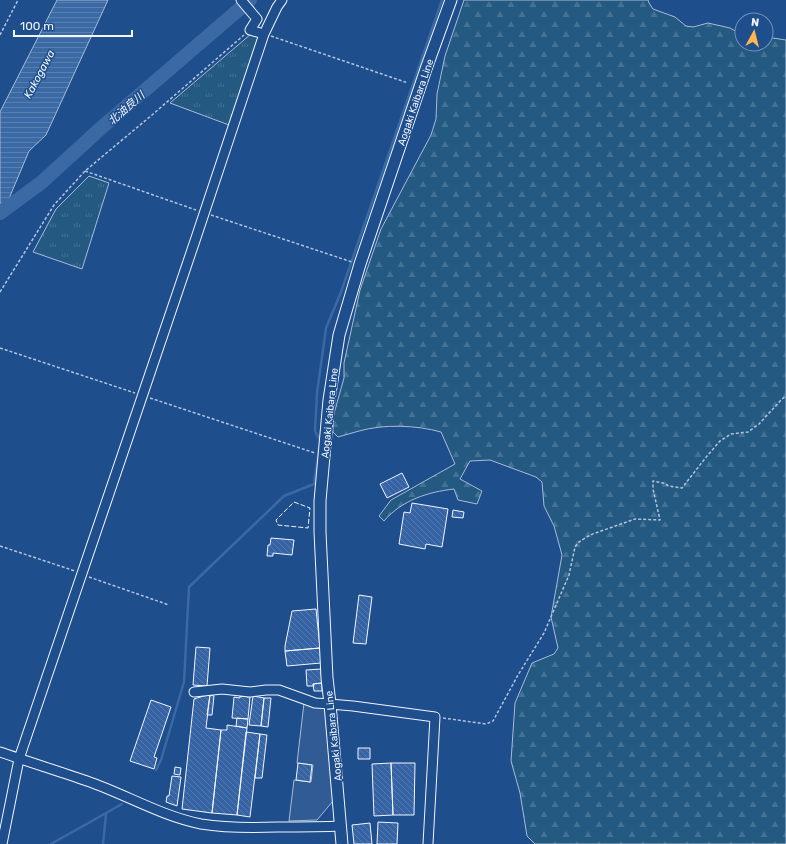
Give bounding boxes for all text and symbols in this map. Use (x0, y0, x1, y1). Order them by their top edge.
scale bar (14, 12, 132, 38)
north arrow (734, 12, 774, 52)
text: N (750, 16, 760, 30)
text: 100 m (20, 19, 54, 33)
water label: Kakogawa (21, 47, 58, 101)
street label: Aogaki Kaibara Line (396, 57, 437, 147)
water label: 北油良川 (105, 88, 148, 128)
street label: Aogaki Kaibara Line (319, 367, 341, 459)
street label: Aogaki Kaibara Line (323, 690, 345, 782)

